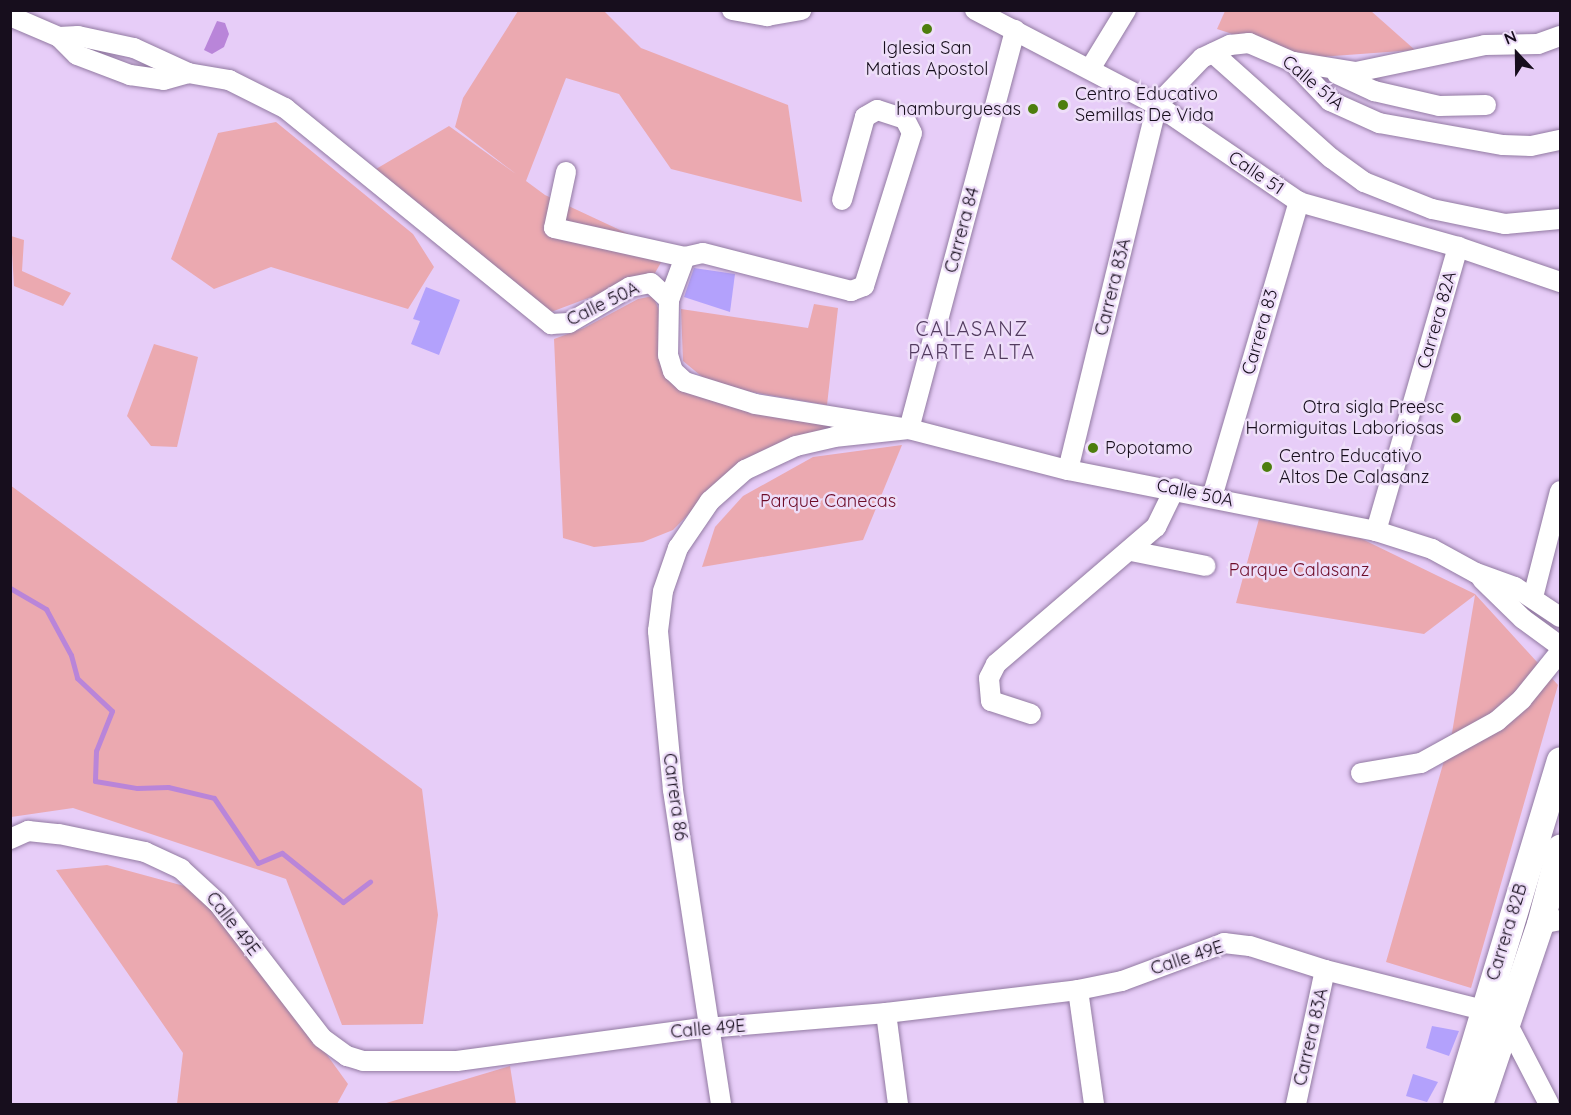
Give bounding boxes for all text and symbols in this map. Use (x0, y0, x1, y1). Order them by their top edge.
marker: Iglesia San Matias Apostol (920, 22, 934, 36)
north arrow (1487, 24, 1547, 84)
text: N (1501, 26, 1519, 49)
place label: Iglesia San Matias Apostol (866, 38, 988, 80)
street label: Calle 51A (1278, 51, 1348, 115)
place label: Centro Educativo Semillas De Vida (1075, 84, 1218, 127)
place label: hamburguesas (896, 98, 1021, 120)
marker: Centro Educativo Semillas De Vida (1056, 98, 1070, 112)
marker: hamburguesas (1026, 102, 1040, 116)
street label: Calle 51 (1224, 147, 1288, 199)
street label: Carrera 84 (940, 185, 984, 275)
street label: Carrera 83A (1090, 236, 1136, 338)
street label: Carrera 82A (1413, 269, 1461, 371)
street label: Calle 50A (563, 277, 643, 331)
street label: Carrera 83 (1237, 287, 1283, 377)
district label: CALASANZ PARTE ALTA (908, 316, 1036, 363)
place label: Otra sigla Preesc Hormiguitas Laboriosas (1246, 397, 1444, 440)
marker: Otra sigla Preesc Hormiguitas Laboriosas (1449, 411, 1463, 425)
place label: Popotamo (1105, 437, 1192, 459)
marker: Popotamo (1086, 441, 1100, 455)
place label: Centro Educativo Altos De Calasanz (1279, 446, 1429, 488)
marker: Centro Educativo Altos De Calasanz (1260, 460, 1274, 474)
street label: Calle 50A (1155, 474, 1235, 512)
park label: Parque Canecas (760, 490, 896, 512)
park label: Parque Calasanz (1229, 559, 1369, 581)
street label: Carrera 86 (658, 752, 692, 842)
street label: Carrera 82B (1482, 881, 1532, 983)
street label: Calle 49E (201, 888, 265, 960)
street label: Calle 49E (1148, 936, 1226, 980)
street label: Carrera 83A (1289, 986, 1333, 1088)
street label: Calle 49E (670, 1015, 746, 1043)

